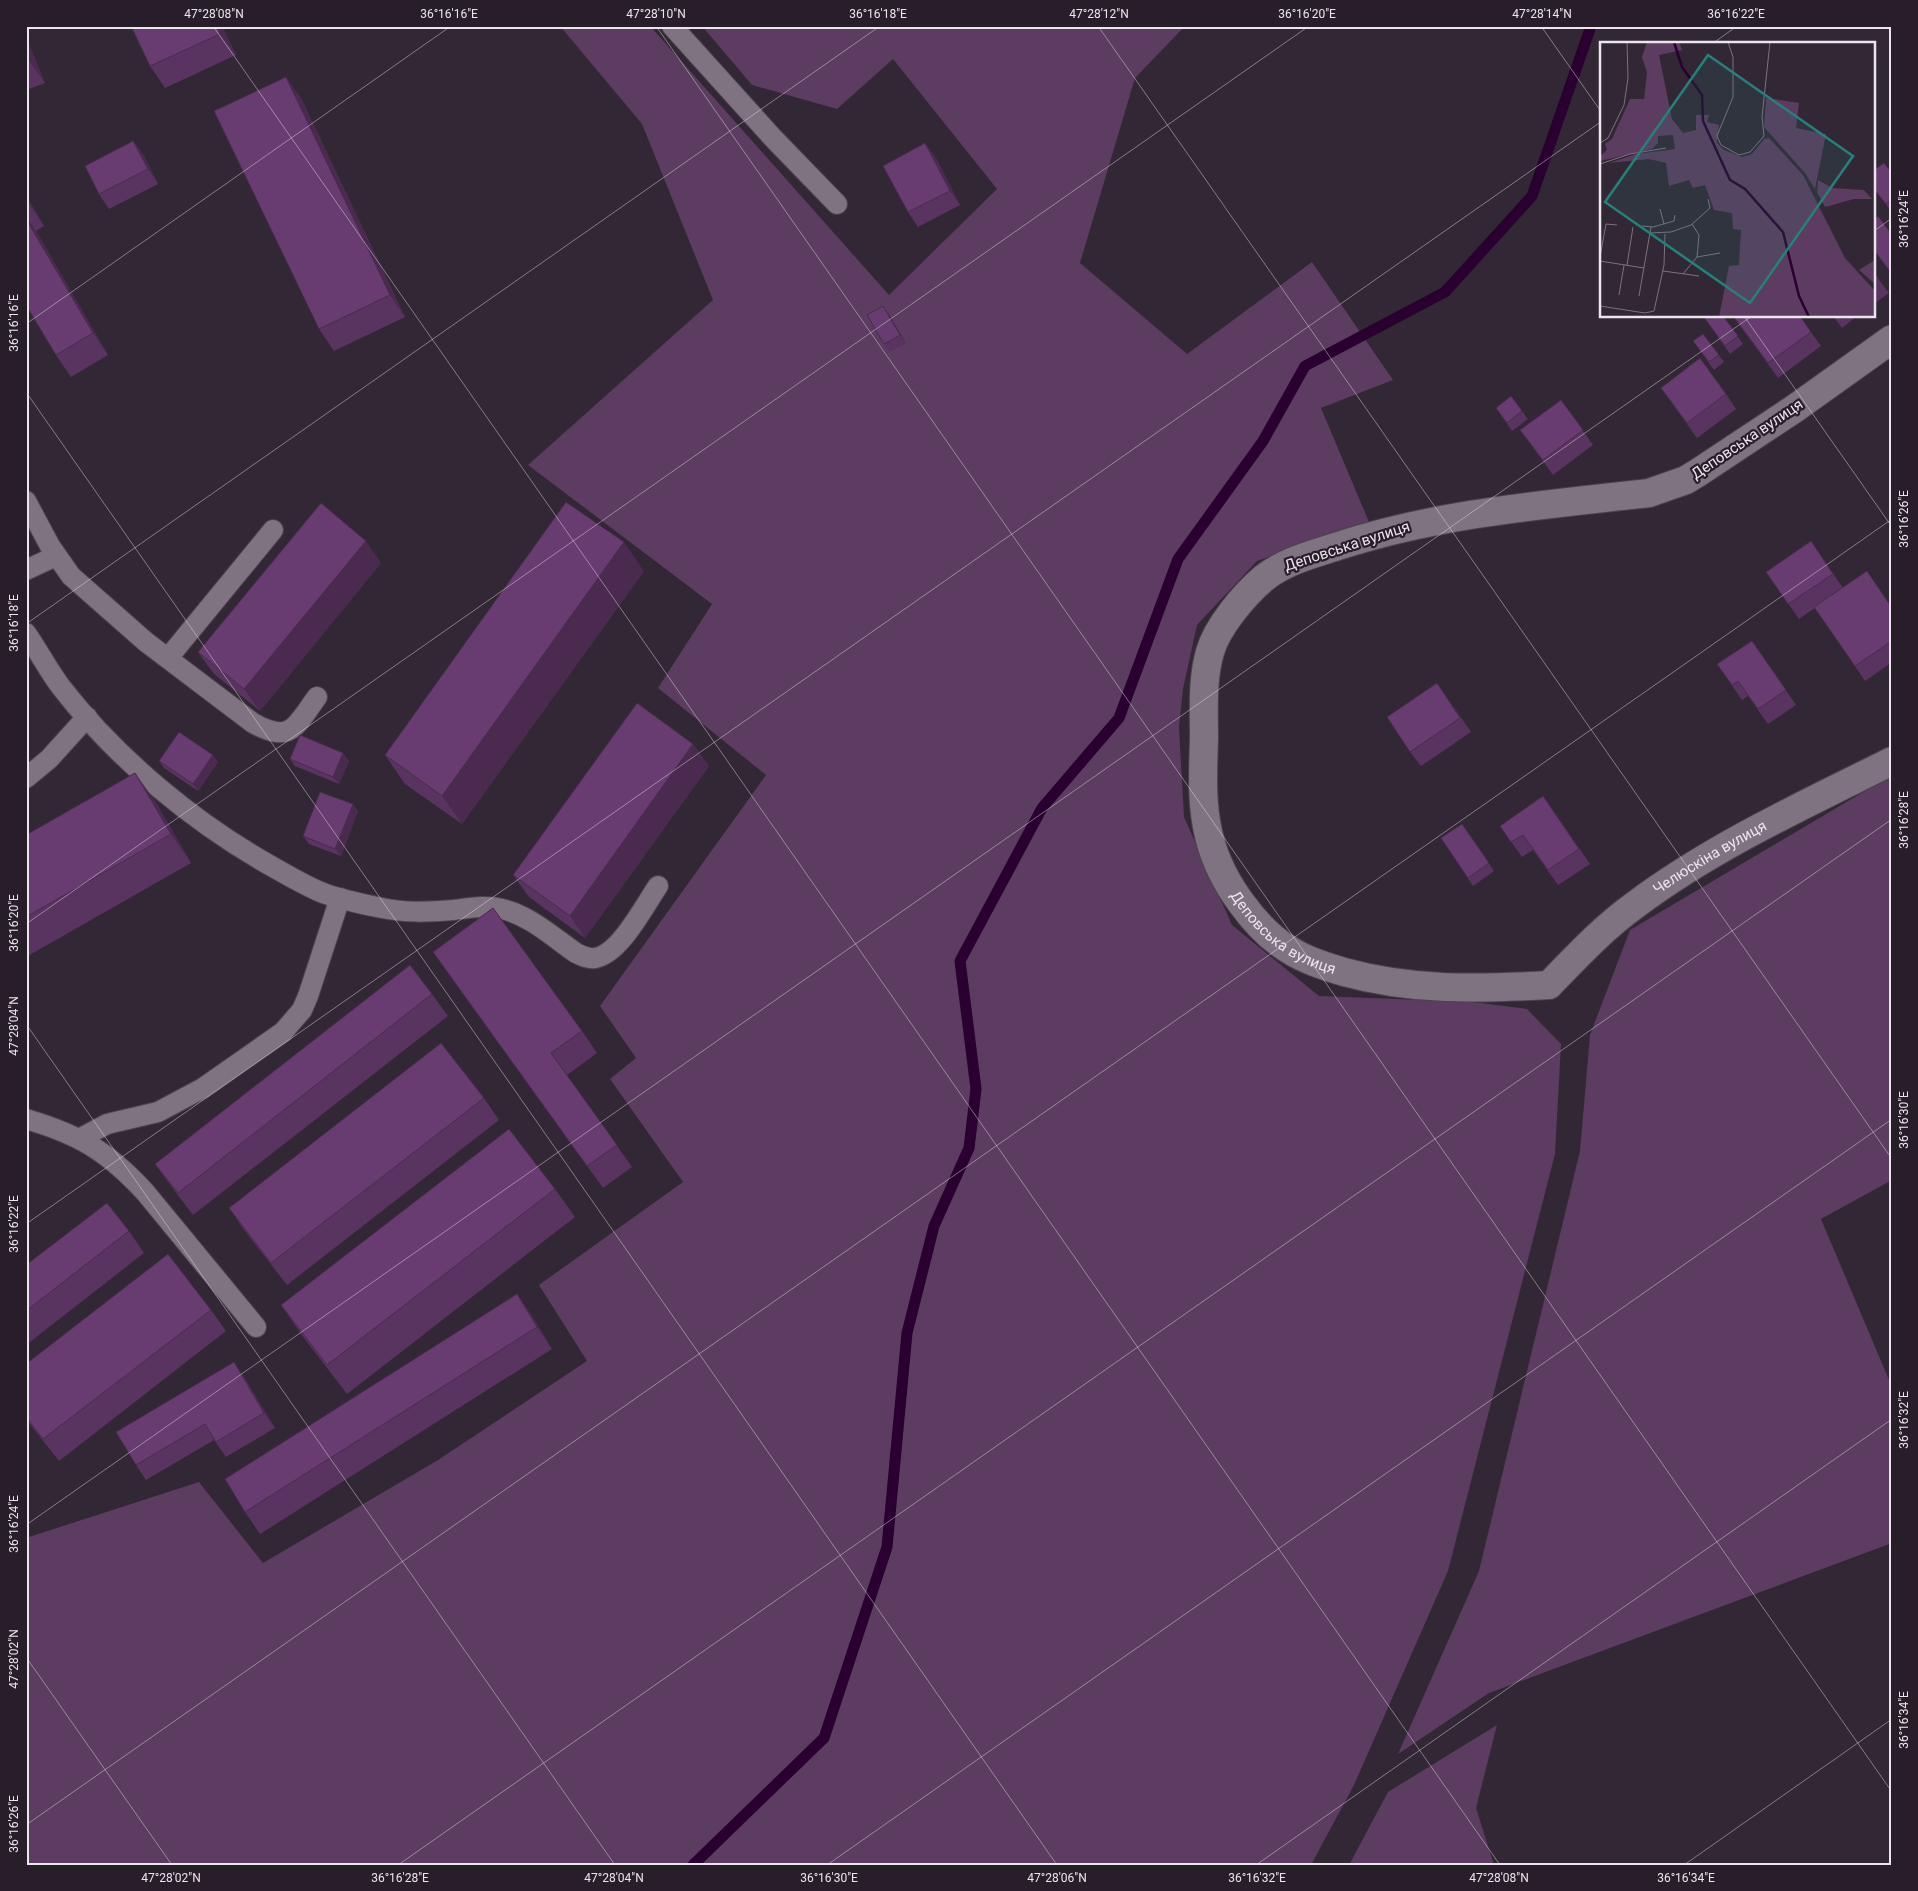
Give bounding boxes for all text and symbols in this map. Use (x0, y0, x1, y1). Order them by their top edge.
text: 47°28'08"N (184, 7, 244, 21)
text: 36°16'16"E (420, 7, 478, 21)
text: 47°28'10"N (626, 7, 686, 21)
text: 36°16'18"E (849, 7, 907, 21)
text: 47°28'12"N (1069, 7, 1129, 21)
text: 36°16'20"E (1278, 7, 1336, 21)
text: 47°28'14"N (1512, 7, 1572, 21)
text: 36°16'22"E (1707, 7, 1765, 21)
inset map (1600, 42, 1876, 318)
text: 36°16'24"E (1897, 190, 1911, 248)
text: 36°16'16"E (7, 294, 21, 352)
street label: Деповська вулиця (1688, 395, 1806, 483)
text: 36°16'26"E (1897, 490, 1911, 548)
street label: Деповська вулиця (1282, 517, 1412, 575)
text: 36°16'18"E (7, 594, 21, 652)
text: 36°16'28"E (1897, 791, 1911, 849)
street label: Челюскіна вулиця (1649, 817, 1770, 898)
street label: Деповська вулиця (1226, 887, 1338, 978)
text: 36°16'20"E (7, 894, 21, 952)
text: 47°28'04"N (7, 996, 21, 1056)
text: 36°16'30"E (1897, 1091, 1911, 1149)
text: 36°16'22"E (7, 1195, 21, 1253)
text: 36°16'32"E (1897, 1391, 1911, 1449)
text: 36°16'24"E (7, 1495, 21, 1553)
text: 47°28'02"N (7, 1629, 21, 1689)
text: 36°16'34"E (1897, 1691, 1911, 1749)
text: 36°16'26"E (7, 1795, 21, 1853)
text: 47°28'02"N (141, 1871, 201, 1885)
text: 36°16'28"E (371, 1871, 429, 1885)
text: 47°28'04"N (584, 1871, 644, 1885)
text: 36°16'30"E (800, 1871, 858, 1885)
text: 47°28'06"N (1027, 1871, 1087, 1885)
text: 36°16'32"E (1228, 1871, 1286, 1885)
text: 47°28'08"N (1469, 1871, 1529, 1885)
text: 36°16'34"E (1657, 1871, 1715, 1885)

